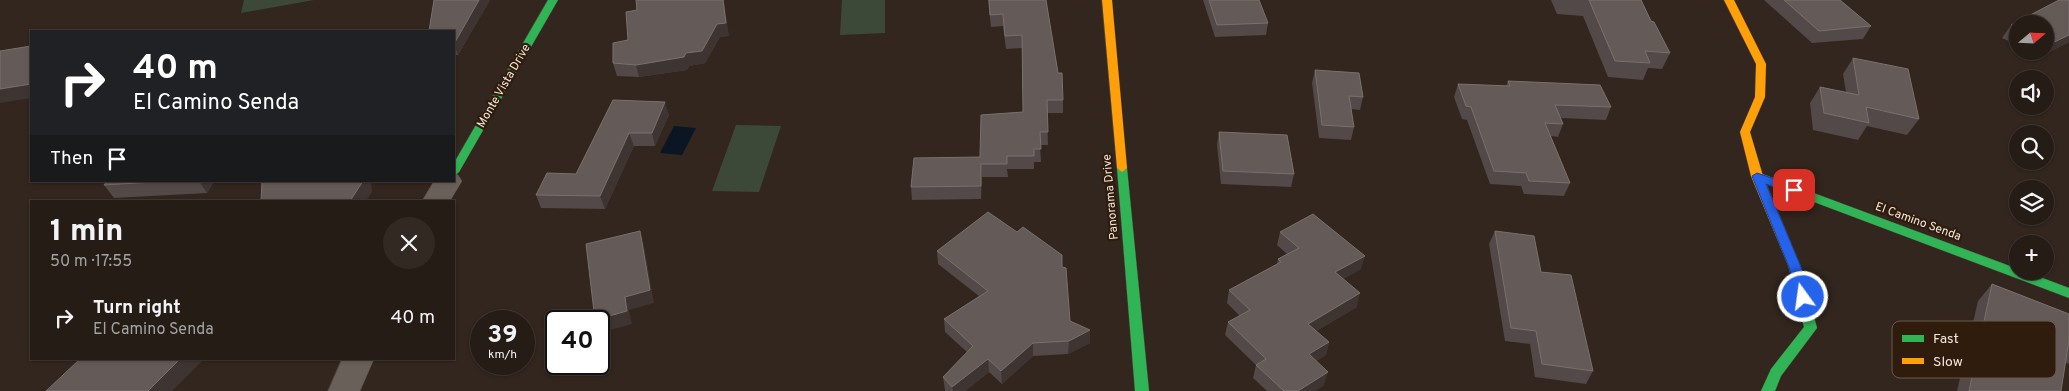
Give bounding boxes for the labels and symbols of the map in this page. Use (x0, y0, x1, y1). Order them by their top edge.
north arrow (2009, 15, 2054, 60)
street label: Monte Vista Drive (473, 41, 535, 131)
street label: Panorama Drive (1099, 153, 1123, 241)
pin (1773, 169, 1815, 211)
street label: El Camino Senda (1873, 199, 1963, 245)
position arrow (1776, 270, 1828, 322)
speed limit sign: 40 (545, 310, 610, 375)
legend (1892, 321, 2056, 378)
text: Fast (1933, 331, 1959, 348)
text: Slow (1933, 354, 1963, 371)

